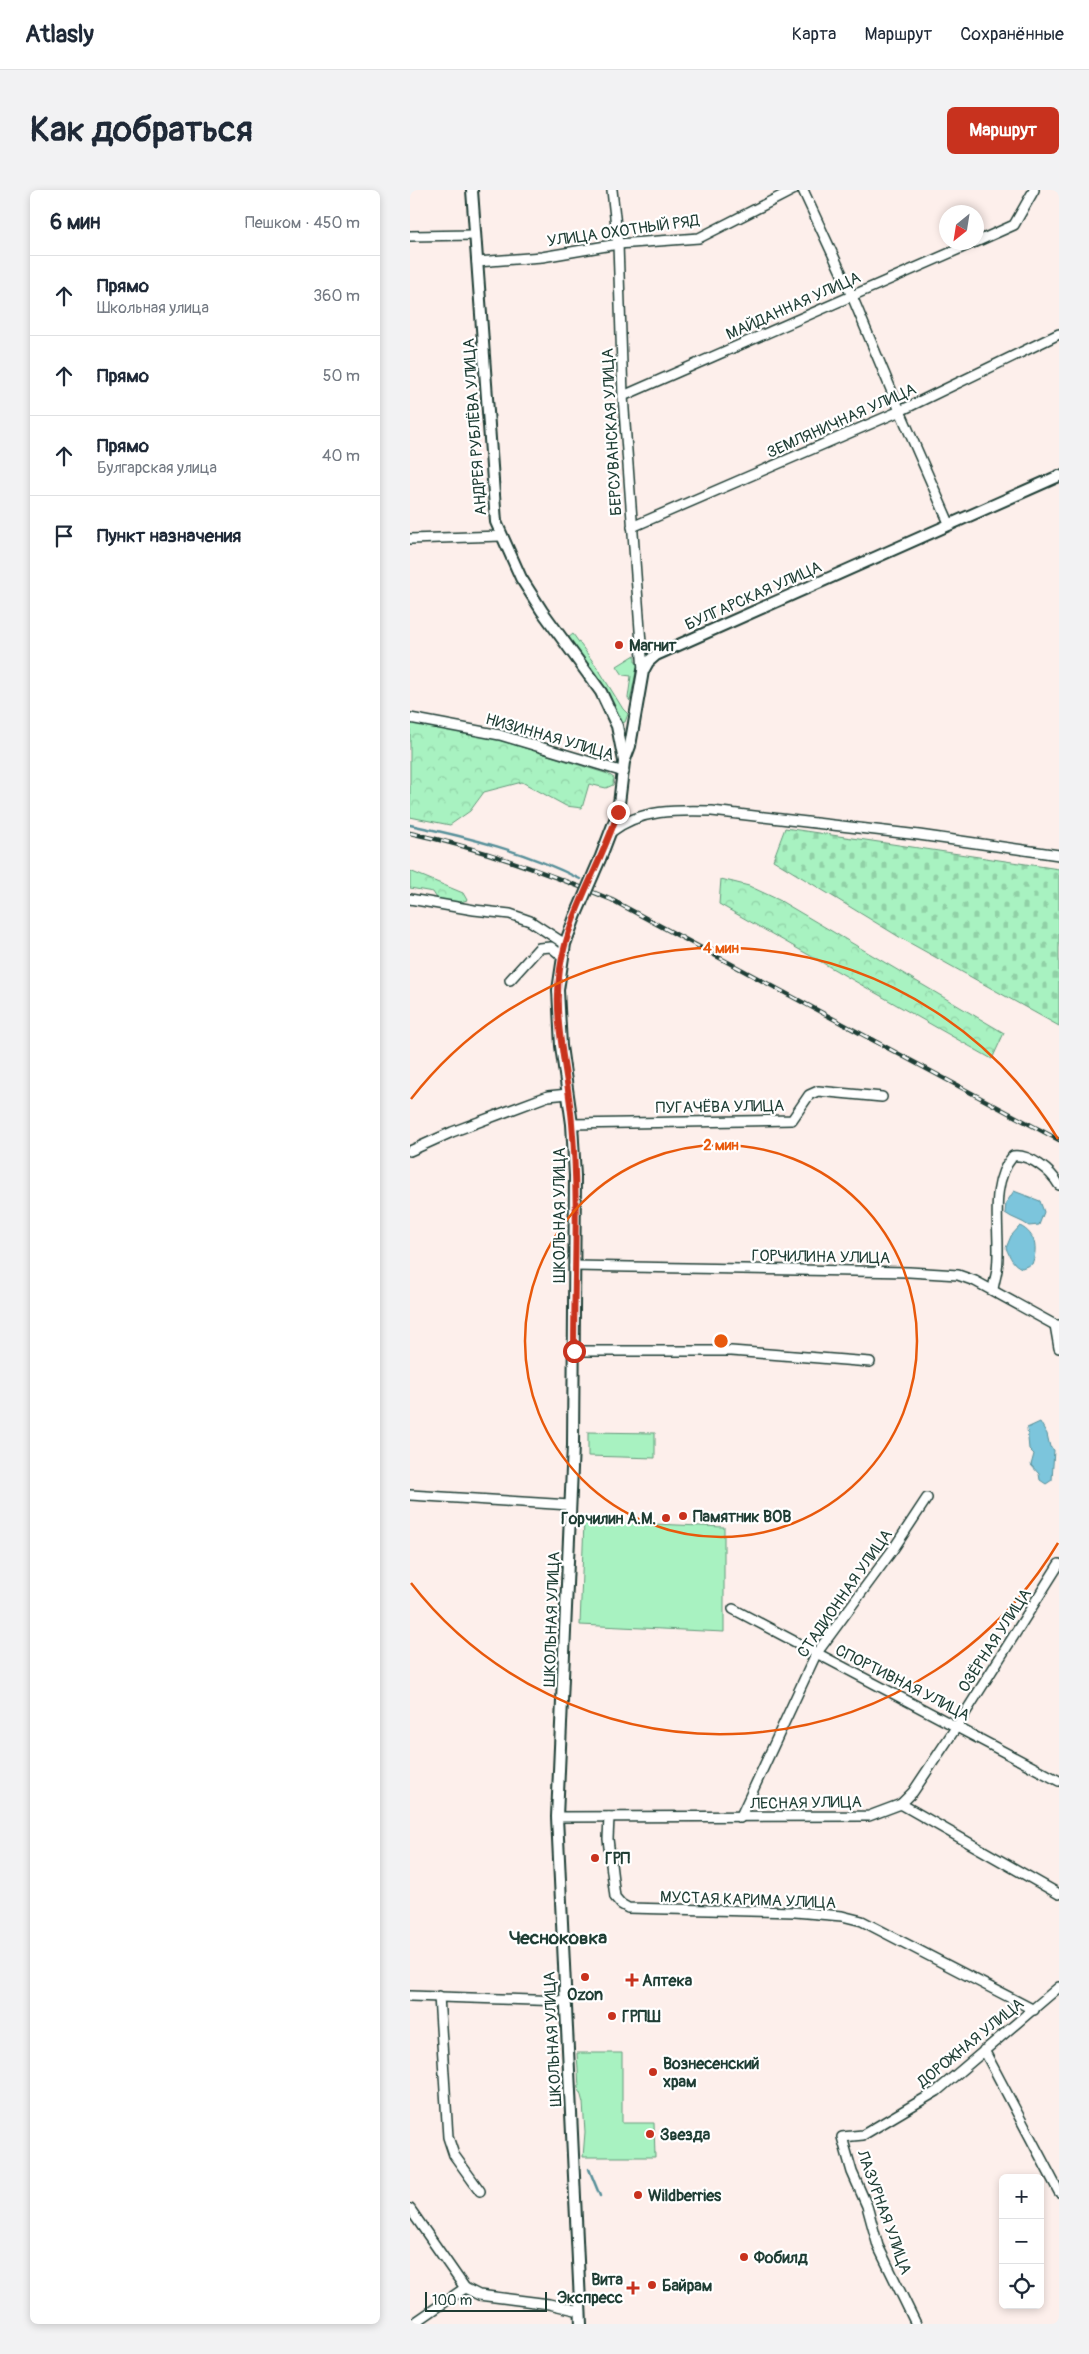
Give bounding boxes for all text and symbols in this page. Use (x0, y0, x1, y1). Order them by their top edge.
text: Atlasly (25, 20, 94, 49)
text: Карта (792, 23, 836, 46)
text: Маршрут (864, 23, 932, 46)
text: Сохранённые (960, 23, 1064, 46)
button: Маршрут (947, 107, 1059, 154)
text: Как добраться (30, 108, 253, 152)
north arrow (939, 205, 984, 250)
text: 6 мин (50, 209, 100, 236)
street label: УЛИЦА ОХОТНЫЙ РЯД (546, 210, 701, 252)
text: Пешком · 450 m (245, 213, 360, 233)
street label: МАЙДАННАЯ УЛИЦА (723, 267, 864, 345)
text: Прямо (97, 274, 149, 298)
icon: ahead (50, 282, 78, 310)
text: 360 m (313, 286, 360, 306)
text: Школьная улица (97, 298, 209, 318)
street label: АНДРЕЯ РУБЛЁВА УЛИЦА (459, 338, 491, 516)
street label: БЕРСУВАНСКАЯ УЛИЦА (598, 348, 626, 516)
icon: ahead (50, 362, 78, 390)
text: Прямо (97, 364, 149, 388)
text: 50 m (323, 366, 360, 386)
street label: ЗЕМЛЯНИЧНАЯ УЛИЦА (764, 379, 919, 463)
text: Прямо (97, 434, 149, 458)
icon: ahead (50, 442, 78, 470)
text: 40 m (322, 446, 360, 466)
text: Булгарская улица (97, 458, 217, 478)
icon: arrive (50, 522, 78, 550)
text: Пункт назначения (97, 524, 241, 548)
street label: БУЛГАРСКАЯ УЛИЦА (682, 557, 825, 635)
place label: Магнит (629, 636, 678, 656)
marker: Магнит (613, 639, 625, 651)
street label: НИЗИННАЯ УЛИЦА (483, 709, 616, 765)
route end (607, 801, 630, 824)
text: 4 мин (703, 939, 740, 958)
street label: ПУГАЧЁВА УЛИЦА (656, 1096, 784, 1118)
text: 2 мин (703, 1136, 739, 1155)
street label: ШКОЛЬНАЯ УЛИЦА (550, 1147, 570, 1283)
street label: ГОРЧИЛИНА УЛИЦА (751, 1246, 891, 1268)
centre of rings (712, 1332, 730, 1350)
route start (563, 1340, 586, 1363)
place label: Памятник ВОВ (693, 1507, 791, 1527)
place label: Горчилин А.М. (561, 1509, 656, 1529)
marker: Памятник ВОВ (677, 1510, 689, 1522)
marker: Горчилин А.М. (660, 1512, 672, 1524)
street label: СТАДИОННАЯ УЛИЦА (793, 1525, 897, 1662)
street label: ШКОЛЬНАЯ УЛИЦА (540, 1551, 564, 1687)
street label: ОЗЁРНАЯ УЛИЦА (954, 1585, 1036, 1696)
street label: СПОРТИВНАЯ УЛИЦА (832, 1640, 973, 1726)
street label: ЛЕСНАЯ УЛИЦА (749, 1792, 862, 1814)
place label: ГРП (605, 1849, 631, 1869)
marker: ГРП (589, 1852, 601, 1864)
street label: МУСТАЯ КАРИМА УЛИЦА (660, 1887, 836, 1913)
district label: Чесноковка (509, 1926, 607, 1950)
street label: ШКОЛЬНАЯ УЛИЦА (539, 1971, 567, 2107)
marker: Ozon (579, 1971, 591, 1983)
place label: Аптека (642, 1971, 693, 1991)
marker: Аптека (626, 1974, 638, 1986)
place label: Ozon (567, 1985, 603, 2005)
street label: ДОРОЖНАЯ УЛИЦА (913, 1994, 1028, 2092)
place label: ГРПШ (622, 2007, 661, 2027)
marker: ГРПШ (606, 2010, 618, 2022)
place label: Вознесенский храм (662, 2054, 760, 2092)
marker: Вознесенский храм (647, 2066, 659, 2078)
place label: Звезда (660, 2125, 711, 2145)
marker: Звезда (644, 2128, 656, 2140)
street label: ЛАЗУРНАЯ УЛИЦА (852, 2146, 916, 2277)
map controls (999, 2174, 1044, 2309)
button: + (999, 2174, 1044, 2219)
place label: Wildberries (648, 2186, 722, 2206)
marker: Wildberries (632, 2189, 644, 2201)
button: − (999, 2219, 1044, 2264)
place label: Фобилд (753, 2248, 808, 2268)
marker: Фобилд (738, 2251, 750, 2263)
button: locate (999, 2264, 1044, 2309)
place label: Вита Экспресс (557, 2270, 624, 2308)
place label: Байрам (662, 2276, 712, 2296)
marker: Байрам (646, 2279, 658, 2291)
marker: Вита Экспресс (627, 2282, 639, 2294)
scale bar (425, 2289, 548, 2312)
text: 100 m (432, 2292, 472, 2309)

